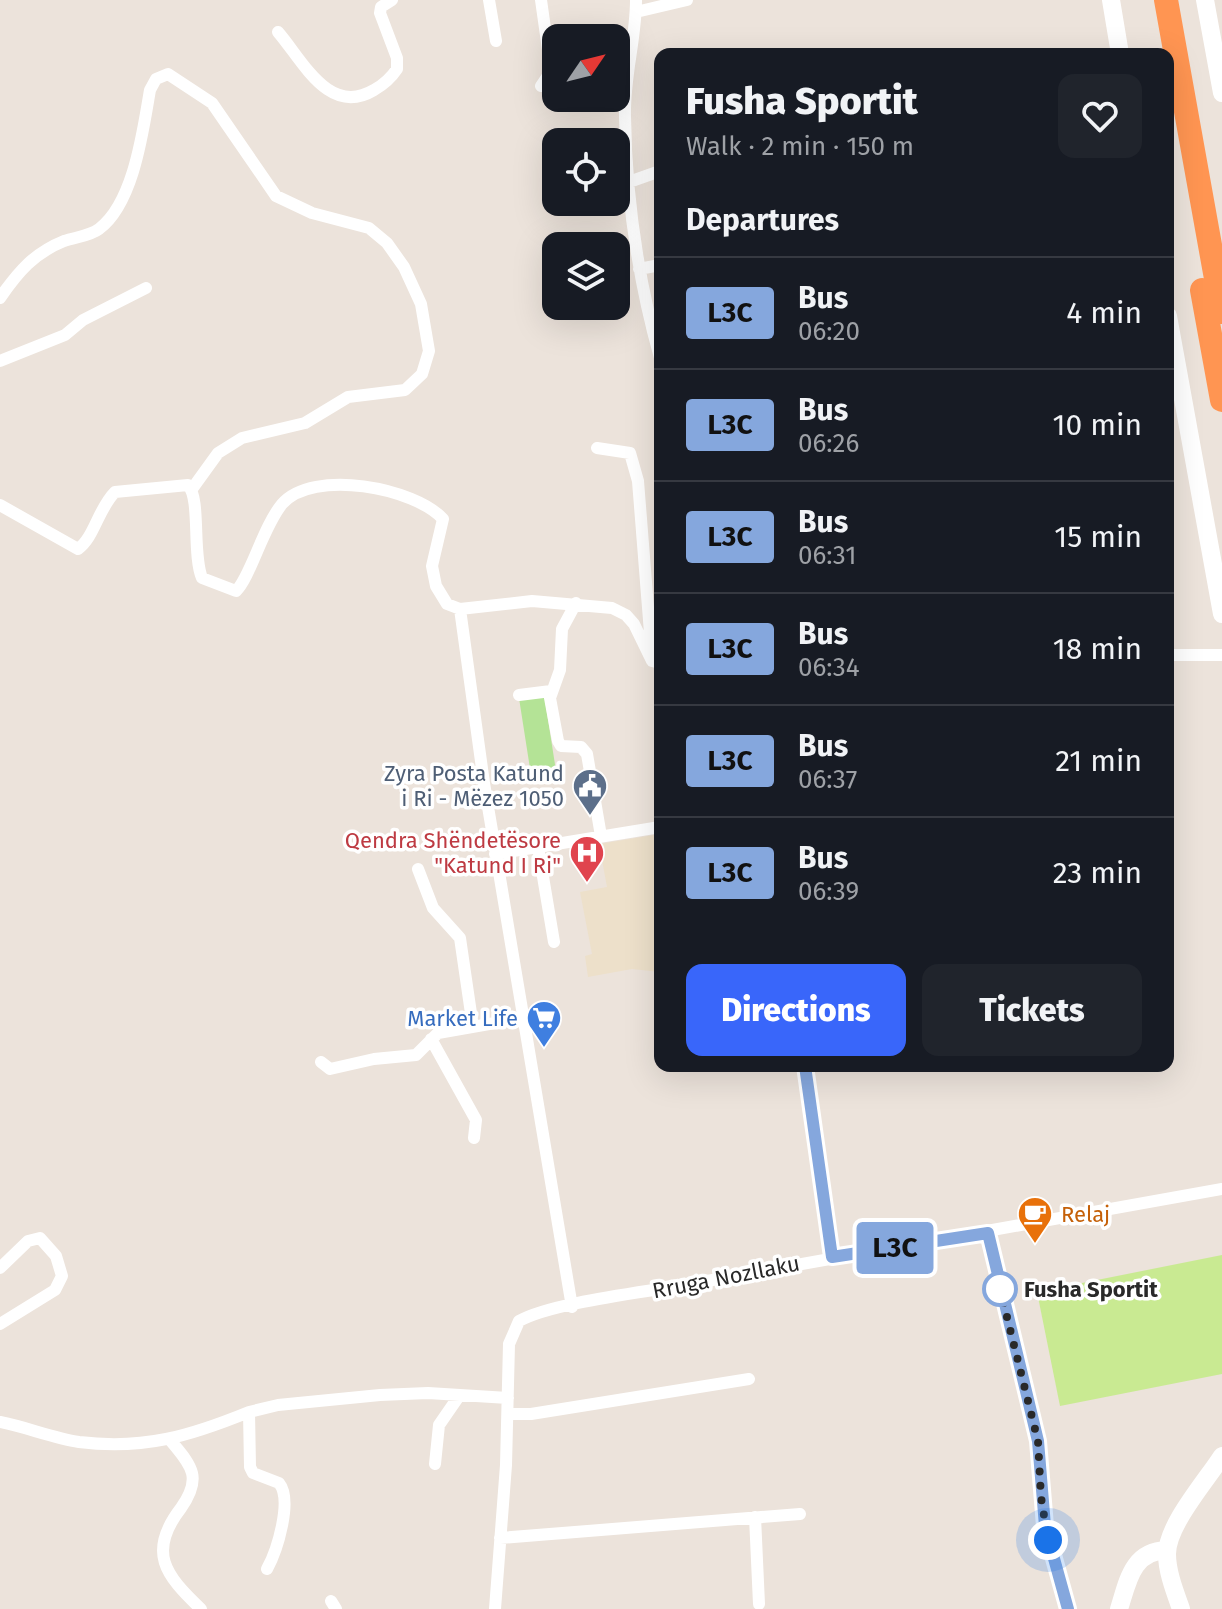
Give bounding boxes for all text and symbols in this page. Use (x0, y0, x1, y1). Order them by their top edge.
north arrow (542, 24, 630, 112)
map controls (542, 24, 630, 320)
button: heart (1058, 74, 1142, 158)
text: Fusha Sportit (686, 78, 918, 124)
button: locate (542, 128, 630, 216)
text: Walk · 2 min · 150 m (686, 131, 914, 162)
text: Departures (686, 202, 839, 238)
button: layers (542, 232, 630, 320)
text: Bus (798, 280, 848, 316)
text: 4 min (1066, 295, 1142, 331)
text: L3C (707, 296, 753, 329)
text: 06:20 (798, 316, 860, 347)
text: Bus (798, 392, 848, 428)
text: 10 min (1053, 407, 1142, 443)
text: L3C (707, 408, 753, 441)
text: 06:26 (798, 428, 859, 459)
text: Bus (798, 504, 848, 540)
text: 15 min (1054, 519, 1142, 555)
text: L3C (707, 520, 753, 553)
text: 06:31 (798, 540, 856, 571)
text: Bus (798, 616, 848, 652)
text: 18 min (1053, 631, 1142, 667)
text: L3C (707, 632, 753, 665)
text: 06:34 (798, 652, 860, 683)
text: Bus (798, 728, 848, 764)
text: 21 min (1055, 743, 1142, 779)
text: L3C (707, 744, 753, 777)
place label: Zyra Posta Katund i Ri - Mëzez 1050 (384, 760, 564, 812)
text: 06:37 (798, 764, 857, 795)
public building icon: Zyra Posta Katund i Ri - Mëzez 1050 (571, 767, 609, 817)
place label: Qendra Shëndetësore "Katund I Ri" (345, 827, 561, 879)
hospital icon: Qendra Shëndetësore "Katund I Ri" (568, 834, 606, 884)
text: Bus (798, 840, 848, 876)
text: 23 min (1053, 855, 1142, 891)
text: L3C (707, 856, 753, 889)
text: 06:39 (798, 876, 859, 907)
button: Directions (686, 964, 906, 1056)
button: Tickets (922, 964, 1142, 1056)
supermarket icon: Market Life (525, 999, 563, 1049)
place label: Market Life (407, 1005, 518, 1032)
cafe icon: Relaj (1016, 1195, 1054, 1245)
place label: Relaj (1061, 1201, 1110, 1228)
line badge: L3C (849, 1222, 941, 1274)
text: L3C (872, 1231, 918, 1264)
street label: Rruga Nozllaku (650, 1249, 802, 1305)
marker: Fusha Sportit (983, 1272, 1017, 1306)
place label: Fusha Sportit (1024, 1276, 1158, 1303)
your location (1028, 1520, 1068, 1560)

